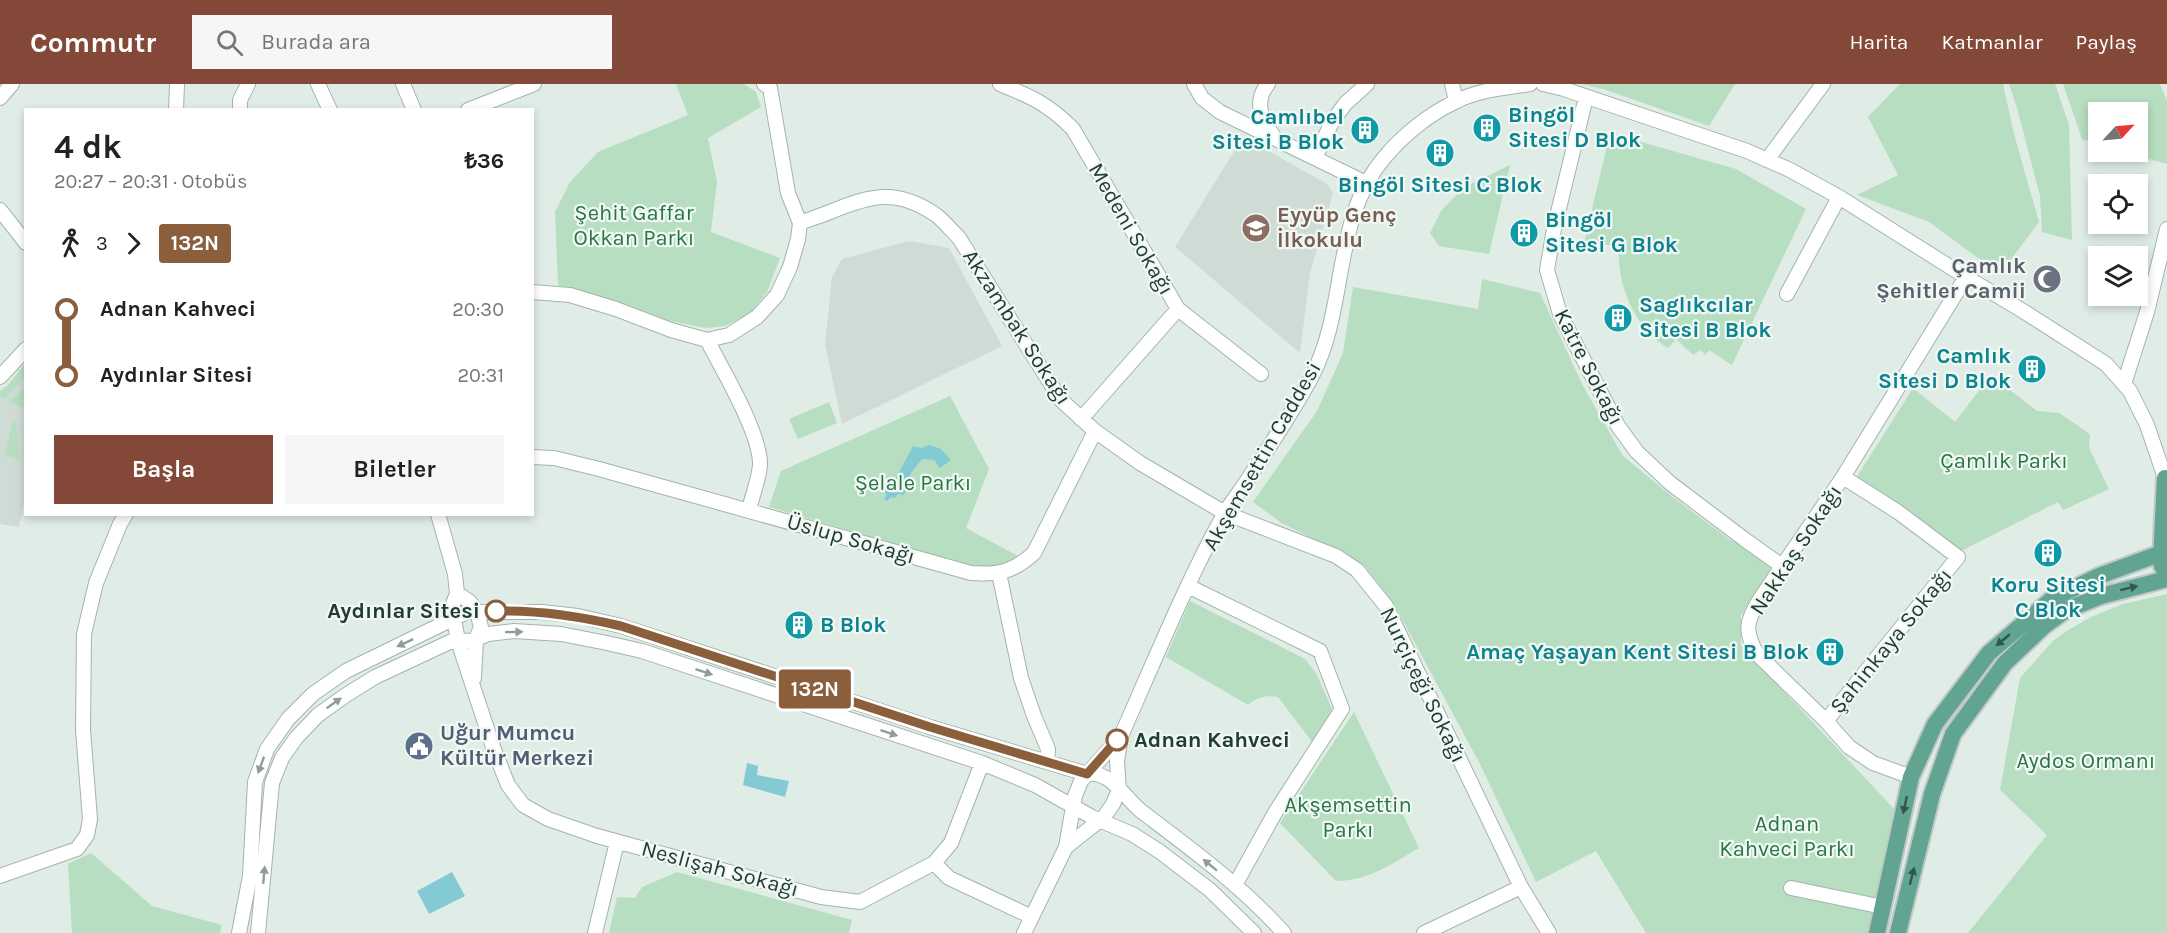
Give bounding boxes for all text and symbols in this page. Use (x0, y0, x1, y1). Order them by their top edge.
search box (192, 15, 612, 69)
text: Commutr (30, 26, 156, 59)
icon: search (213, 26, 246, 59)
text: Burada ara (261, 29, 371, 55)
text: Harita (1850, 30, 1908, 54)
text: Katmanlar (1941, 30, 2043, 54)
text: Paylaş (2076, 30, 2137, 54)
place label: Bingöl Sitesi D Blok (1508, 102, 1641, 153)
north arrow (2088, 102, 2148, 162)
map controls (2088, 102, 2148, 306)
place label: Camlıbel Sitesi B Blok (1212, 104, 1344, 155)
building icon: Bingöl Sitesi D Blok (1471, 112, 1503, 144)
building icon: Camlıbel Sitesi B Blok (1349, 114, 1381, 146)
text: 4 dk (54, 128, 122, 166)
building icon: Bingöl Sitesi C Blok (1424, 137, 1456, 169)
text: ₺36 (464, 148, 504, 174)
street label: Medeni Sokağı (1083, 158, 1179, 300)
text: 20:27 – 20:31 · Otobüs (54, 170, 247, 193)
place label: Bingöl Sitesi C Blok (1338, 172, 1542, 198)
button: locate (2088, 174, 2148, 234)
park label: Şehit Gaffar Okkan Parkı (574, 200, 694, 251)
place label: Eyyüp Genç İlkokulu (1277, 202, 1397, 253)
place label: Bingöl Sitesi G Blok (1545, 207, 1678, 258)
school or university icon: Eyyüp Genç İlkokulu (1240, 212, 1272, 244)
building icon: Bingöl Sitesi G Blok (1508, 217, 1540, 249)
icon: walk (54, 227, 87, 260)
icon: forward (117, 227, 150, 260)
text: 132N (171, 231, 219, 255)
text: 3 (96, 232, 108, 255)
street label: Akzambak Sokağı (957, 245, 1077, 409)
button: layers (2088, 246, 2148, 306)
place label: Çamlık Şehitler Camii (1876, 253, 2026, 304)
mosque icon: Çamlık Şehitler Camii (2031, 263, 2063, 295)
place label: Saglıkcılar Sitesi B Blok (1639, 292, 1771, 343)
text: Adnan Kahveci (100, 296, 256, 322)
text: 20:30 (452, 298, 504, 321)
building icon: Saglıkcılar Sitesi B Blok (1602, 302, 1634, 334)
street label: Katre Sokağı (1549, 305, 1629, 429)
place label: Camlık Sitesi D Blok (1878, 343, 2011, 394)
building icon: Camlık Sitesi D Blok (2016, 353, 2048, 385)
street label: Akşemsettin Caddesi (1197, 357, 1327, 555)
text: Aydınlar Sitesi (100, 362, 253, 388)
text: 20:31 (458, 364, 504, 387)
button: Başla (54, 435, 273, 504)
button: Biletler (285, 435, 504, 504)
park label: Çamlık Parkı (1940, 448, 2068, 474)
park label: Şelale Parkı (855, 470, 971, 496)
street label: Nakkaş Sokağı (1744, 480, 1848, 620)
street label: Üslup Sokağı (784, 508, 918, 570)
building icon: Koru Sitesi C Blok (2032, 537, 2064, 569)
street label: Şahinkaya Sokağı (1824, 563, 1958, 719)
place label: Koru Sitesi C Blok (1990, 572, 2106, 623)
one-way arrow (2120, 583, 2138, 593)
place label: Aydınlar Sitesi (327, 598, 480, 624)
marker: Aydınlar Sitesi (485, 600, 507, 622)
street label: Nurçiçeği Sokağı (1374, 603, 1472, 767)
building icon: B Blok (783, 609, 815, 641)
place label: B Blok (820, 612, 886, 638)
one-way arrow (505, 627, 524, 637)
one-way arrow (1995, 634, 2011, 647)
building icon: Amaç Yaşayan Kent Sitesi B Blok (1814, 636, 1846, 668)
one-way arrow (396, 638, 414, 648)
place label: Amaç Yaşayan Kent Sitesi B Blok (1466, 639, 1809, 665)
one-way arrow (695, 668, 713, 677)
line badge: 132N (773, 670, 857, 708)
text: 132N (791, 677, 839, 701)
one-way arrow (326, 698, 341, 710)
place label: Uğur Mumcu Kültür Merkezi (440, 720, 594, 771)
place label: Adnan Kahveci (1134, 727, 1290, 753)
one-way arrow (880, 729, 898, 738)
marker: Adnan Kahveci (1106, 729, 1128, 751)
public building icon: Uğur Mumcu Kültür Merkezi (403, 730, 435, 762)
park label: Aydos Ormanı (2017, 748, 2155, 774)
one-way arrow (256, 756, 265, 774)
park label: Akşemsettin Parkı (1284, 792, 1412, 843)
one-way arrow (1900, 796, 1909, 815)
park label: Adnan Kahveci Parkı (1719, 811, 1855, 862)
street label: Neslişah Sokağı (639, 836, 801, 902)
one-way arrow (1202, 859, 1218, 872)
one-way arrow (259, 865, 269, 884)
one-way arrow (1908, 866, 1917, 885)

